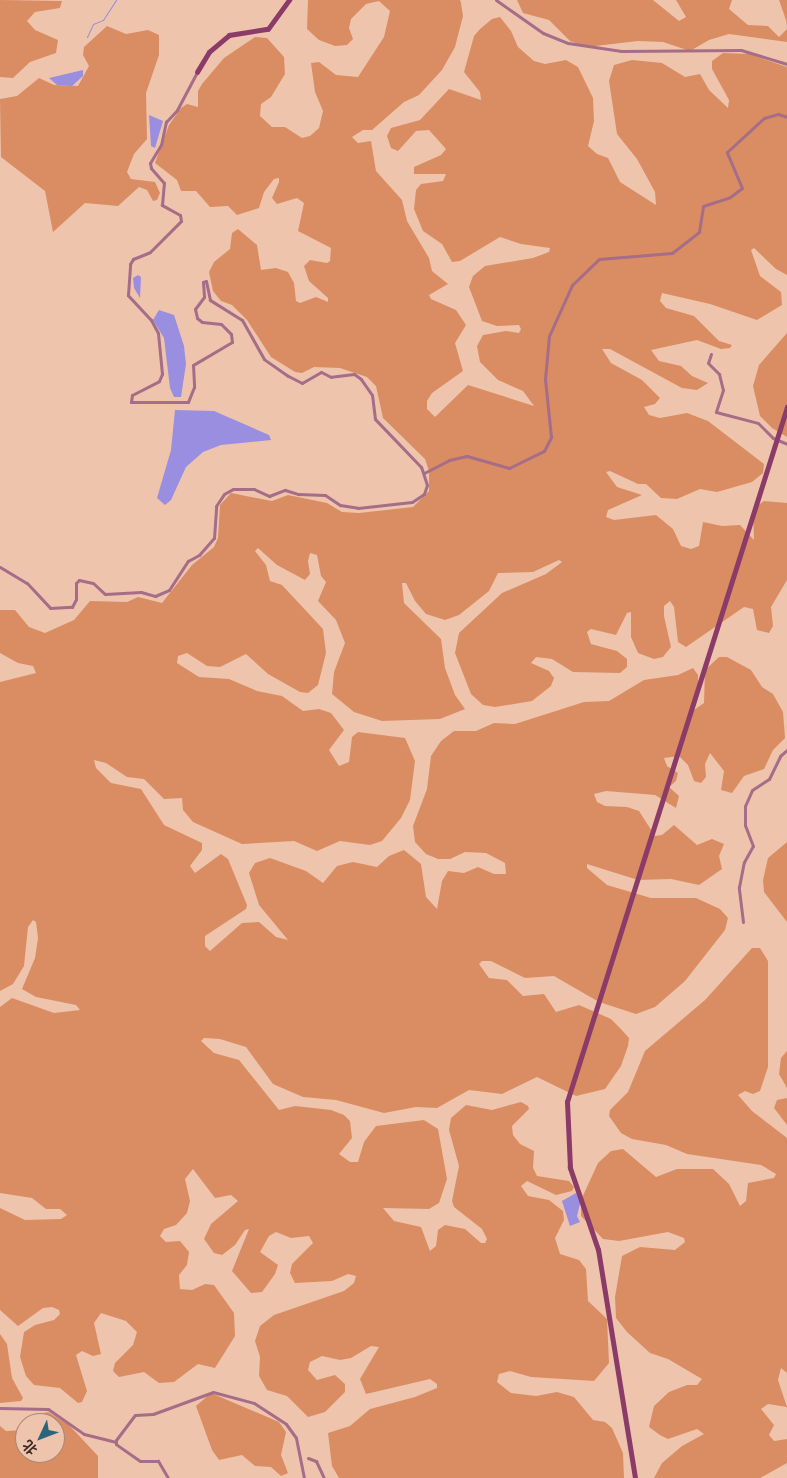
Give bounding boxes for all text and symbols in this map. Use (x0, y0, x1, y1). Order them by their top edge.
north arrow (15, 1413, 65, 1463)
text: 北 (18, 1436, 41, 1459)

